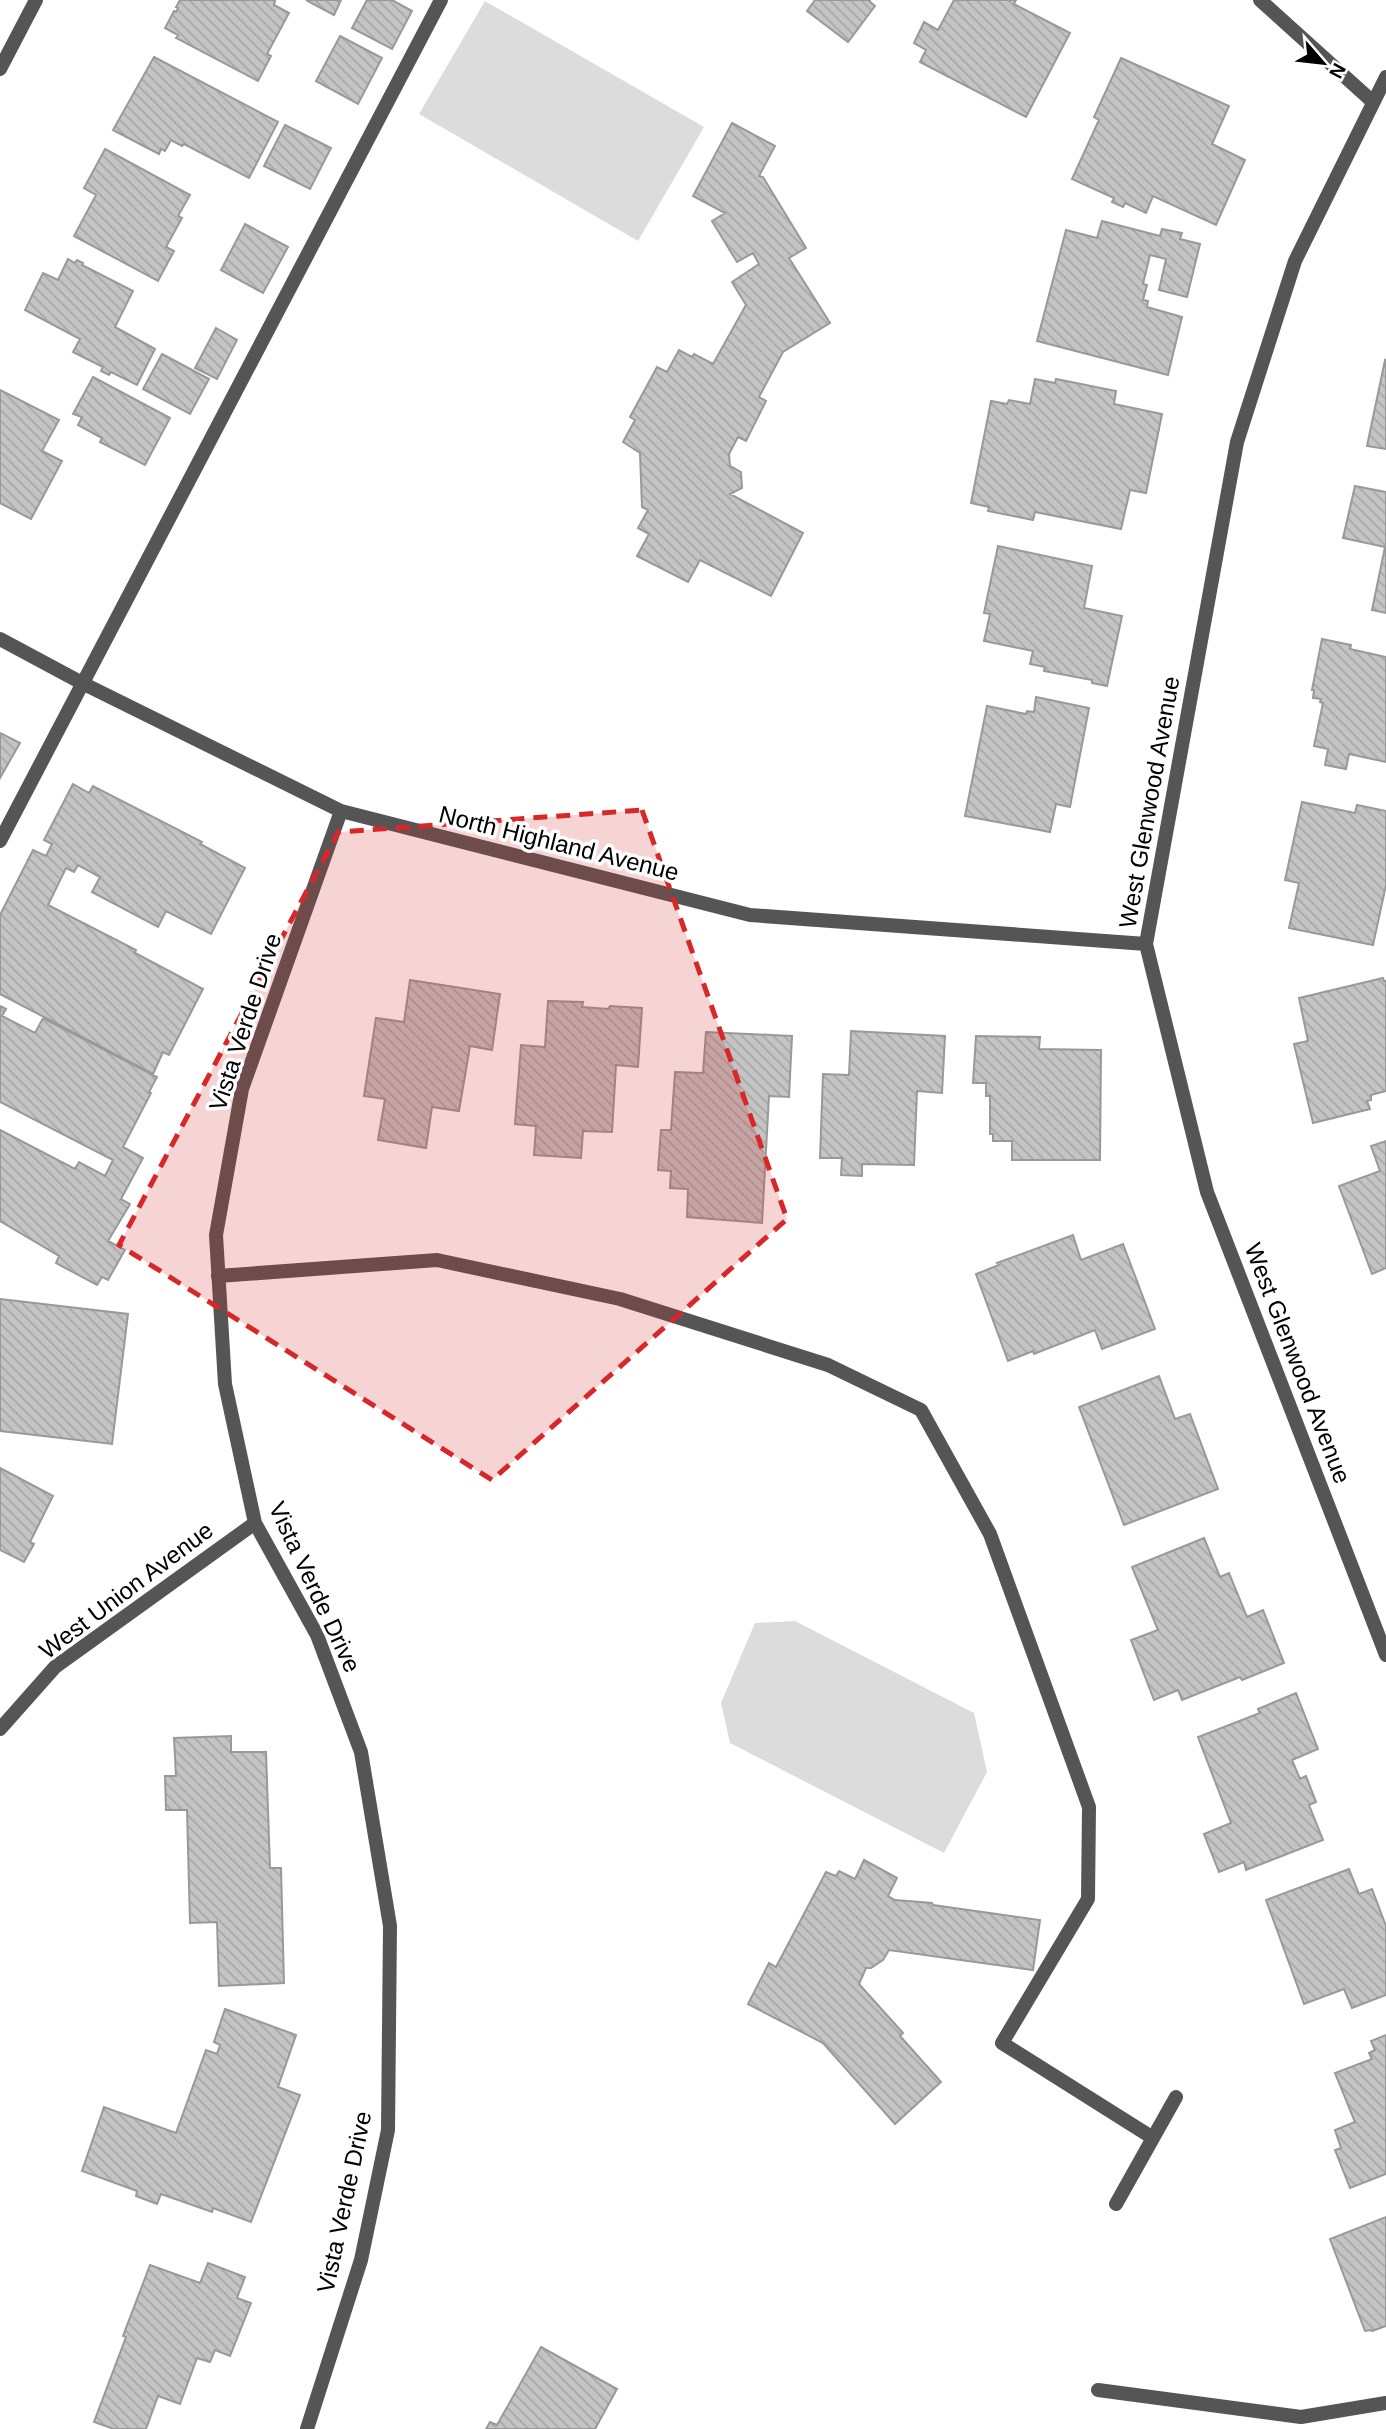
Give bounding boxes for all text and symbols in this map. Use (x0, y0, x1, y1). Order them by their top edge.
north arrow (1288, 28, 1358, 98)
text: N (1325, 60, 1350, 82)
street label: West Glenwood Avenue (1114, 674, 1184, 930)
street label: North Highland Avenue (436, 800, 682, 886)
street label: Vista Verde Drive (204, 930, 286, 1114)
street label: West Glenwood Avenue (1240, 1239, 1356, 1487)
street label: Vista Verde Drive (264, 1497, 366, 1677)
street label: West Union Avenue (34, 1516, 218, 1664)
street label: Vista Verde Drive (312, 2109, 376, 2295)

